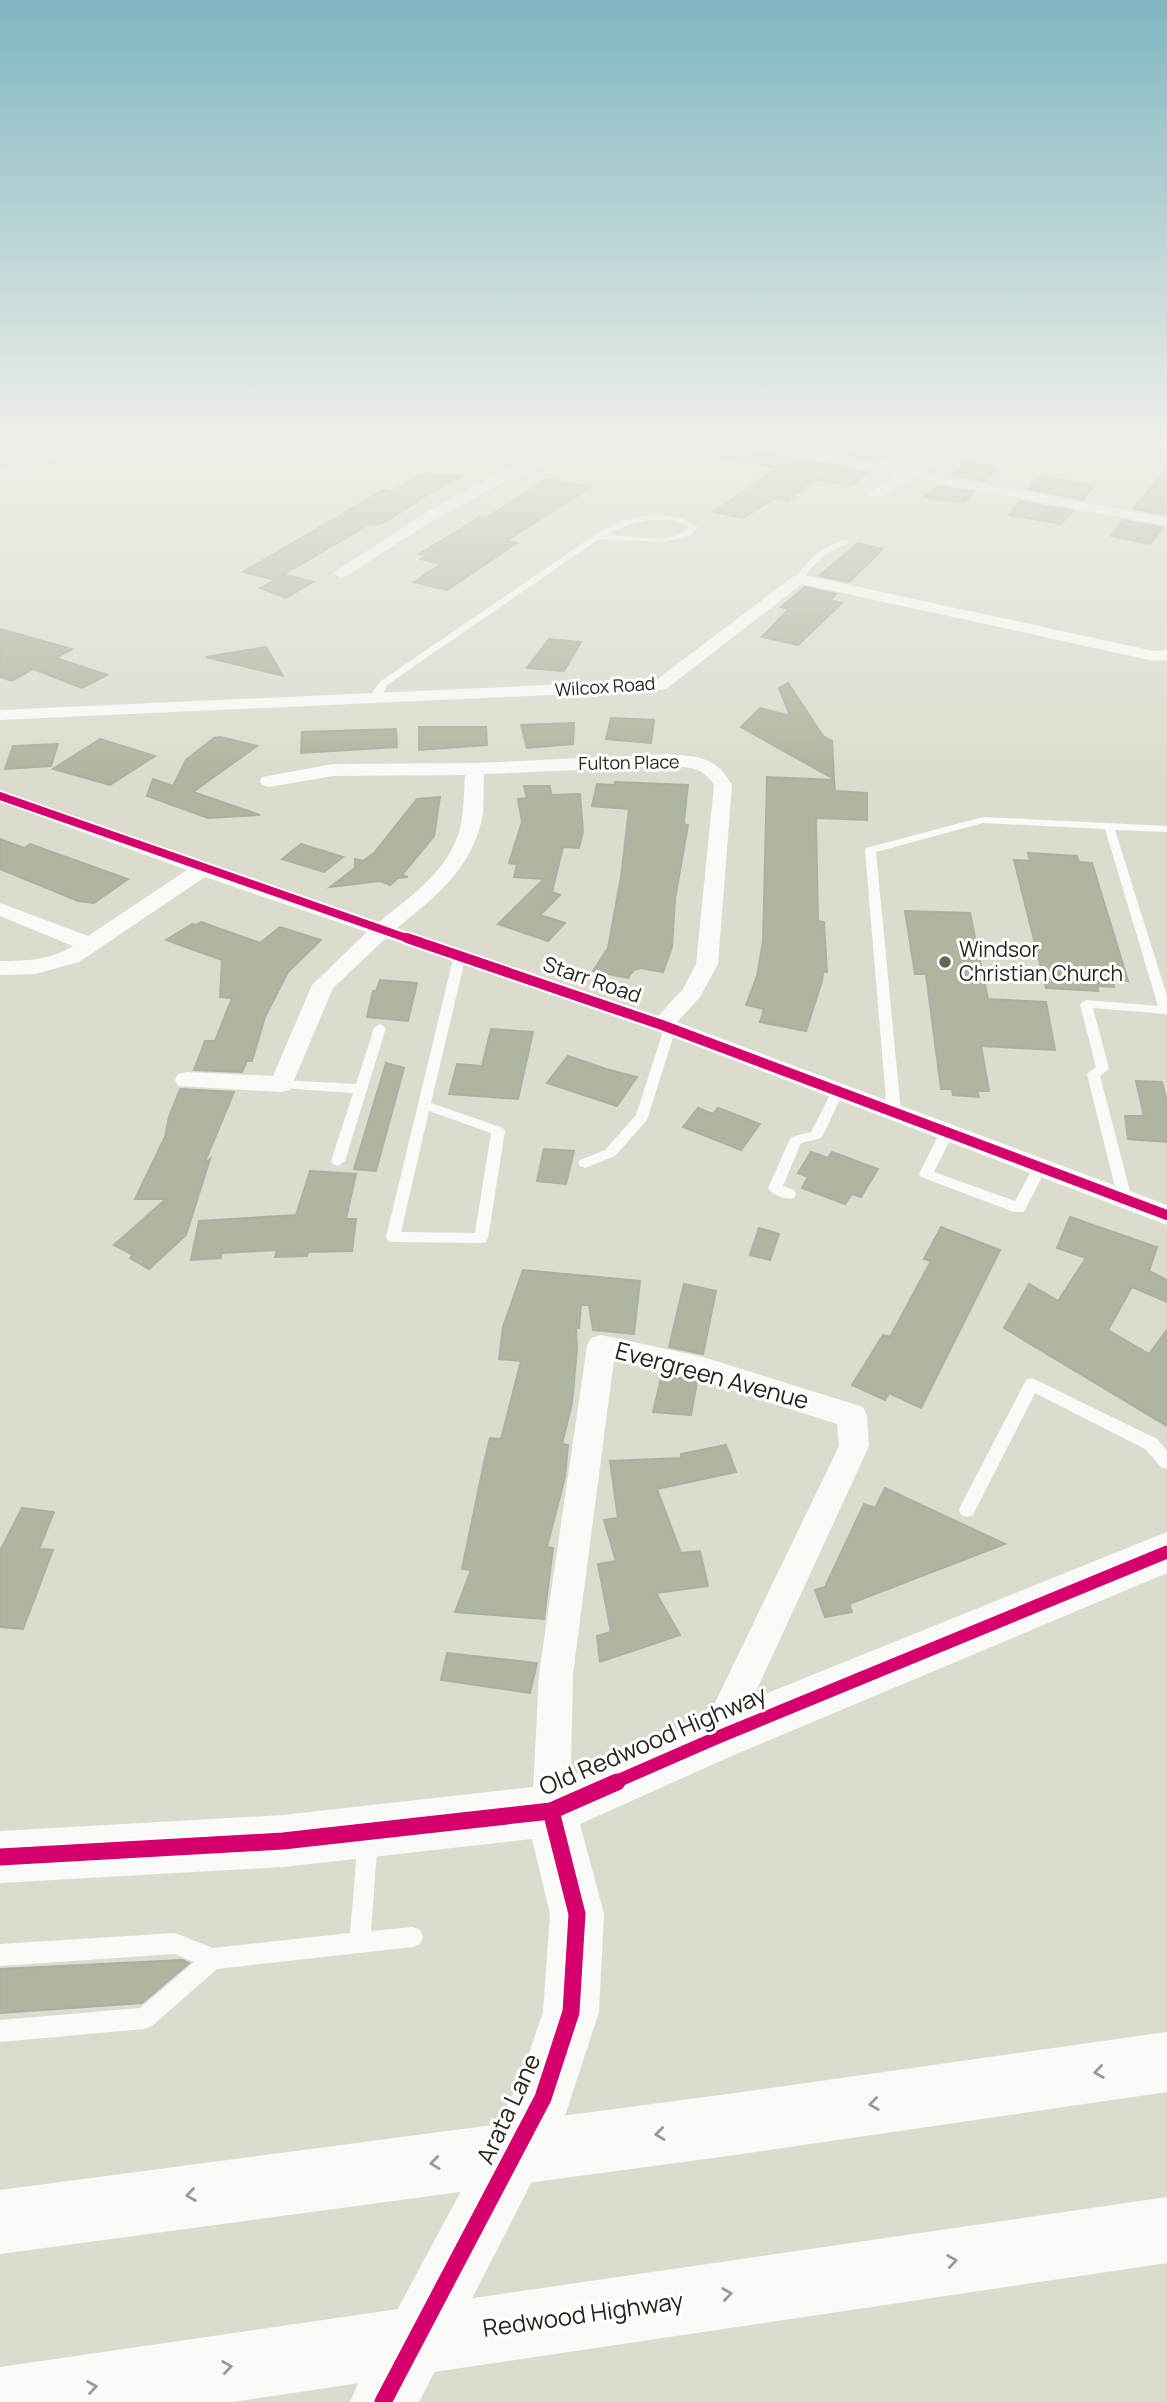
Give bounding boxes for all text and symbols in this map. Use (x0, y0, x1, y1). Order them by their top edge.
street label: Wilcox Road (554, 671, 656, 701)
street label: Fulton Place (578, 749, 680, 775)
place label: Windsor Christian Church (959, 935, 1123, 987)
street label: Starr Road (539, 949, 645, 1009)
marker: Windsor Christian Church (937, 954, 953, 970)
street label: Evergreen Avenue (612, 1333, 813, 1416)
street label: Old Redwood Highway (534, 1677, 772, 1803)
street label: Arata Lane (468, 2048, 548, 2169)
one-way arrow (1094, 2064, 1105, 2079)
one-way arrow (868, 2096, 880, 2111)
one-way arrow (654, 2126, 666, 2141)
one-way arrow (429, 2156, 441, 2171)
one-way arrow (185, 2188, 196, 2203)
one-way arrow (946, 2254, 958, 2269)
street label: Redwood Highway (480, 2283, 686, 2344)
one-way arrow (721, 2287, 732, 2302)
one-way arrow (221, 2360, 232, 2375)
one-way arrow (86, 2380, 98, 2395)

